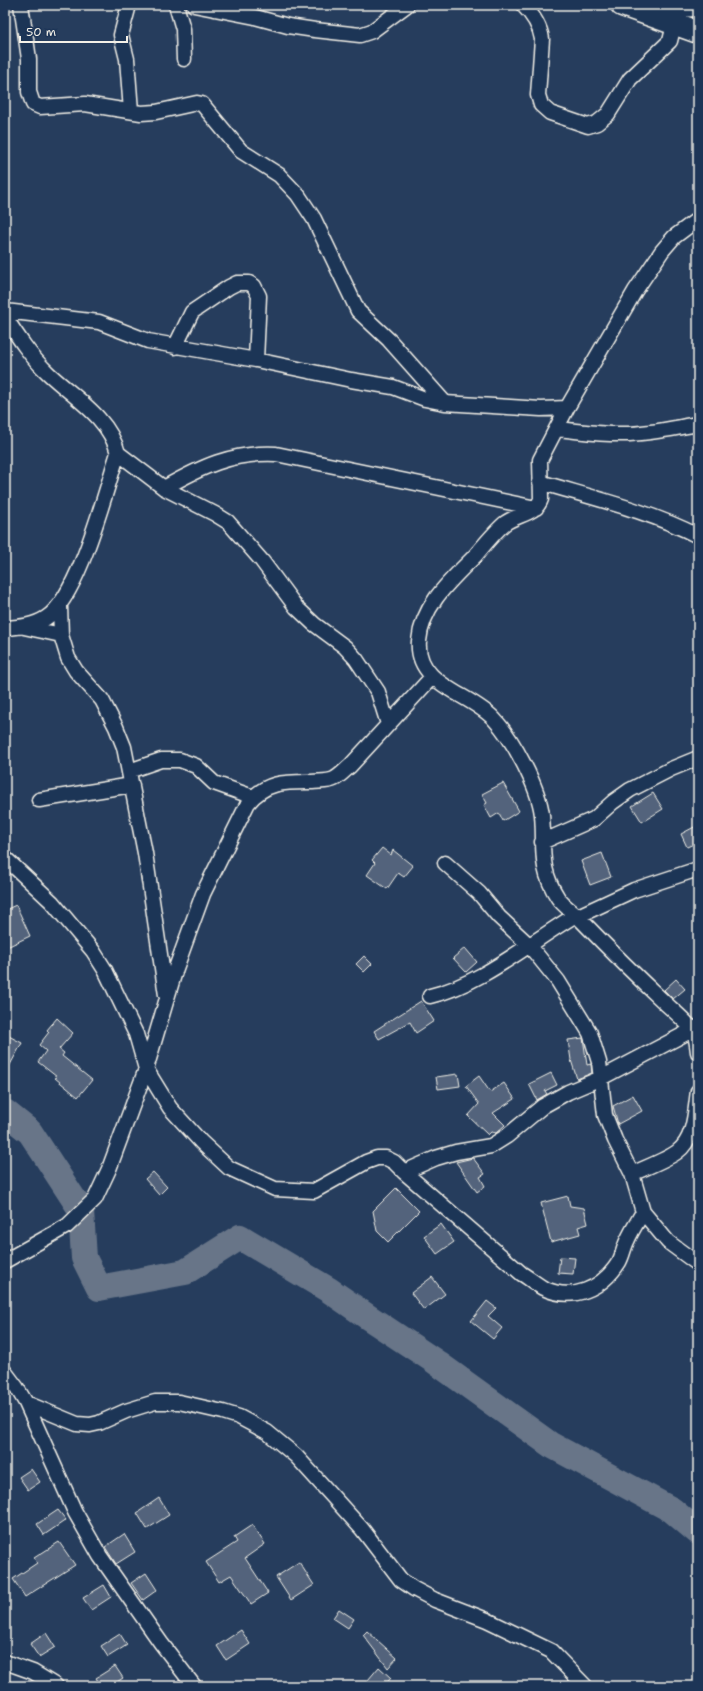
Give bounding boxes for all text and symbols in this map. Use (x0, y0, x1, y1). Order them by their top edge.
scale bar (20, 18, 127, 44)
text: 50 m (26, 24, 56, 40)

